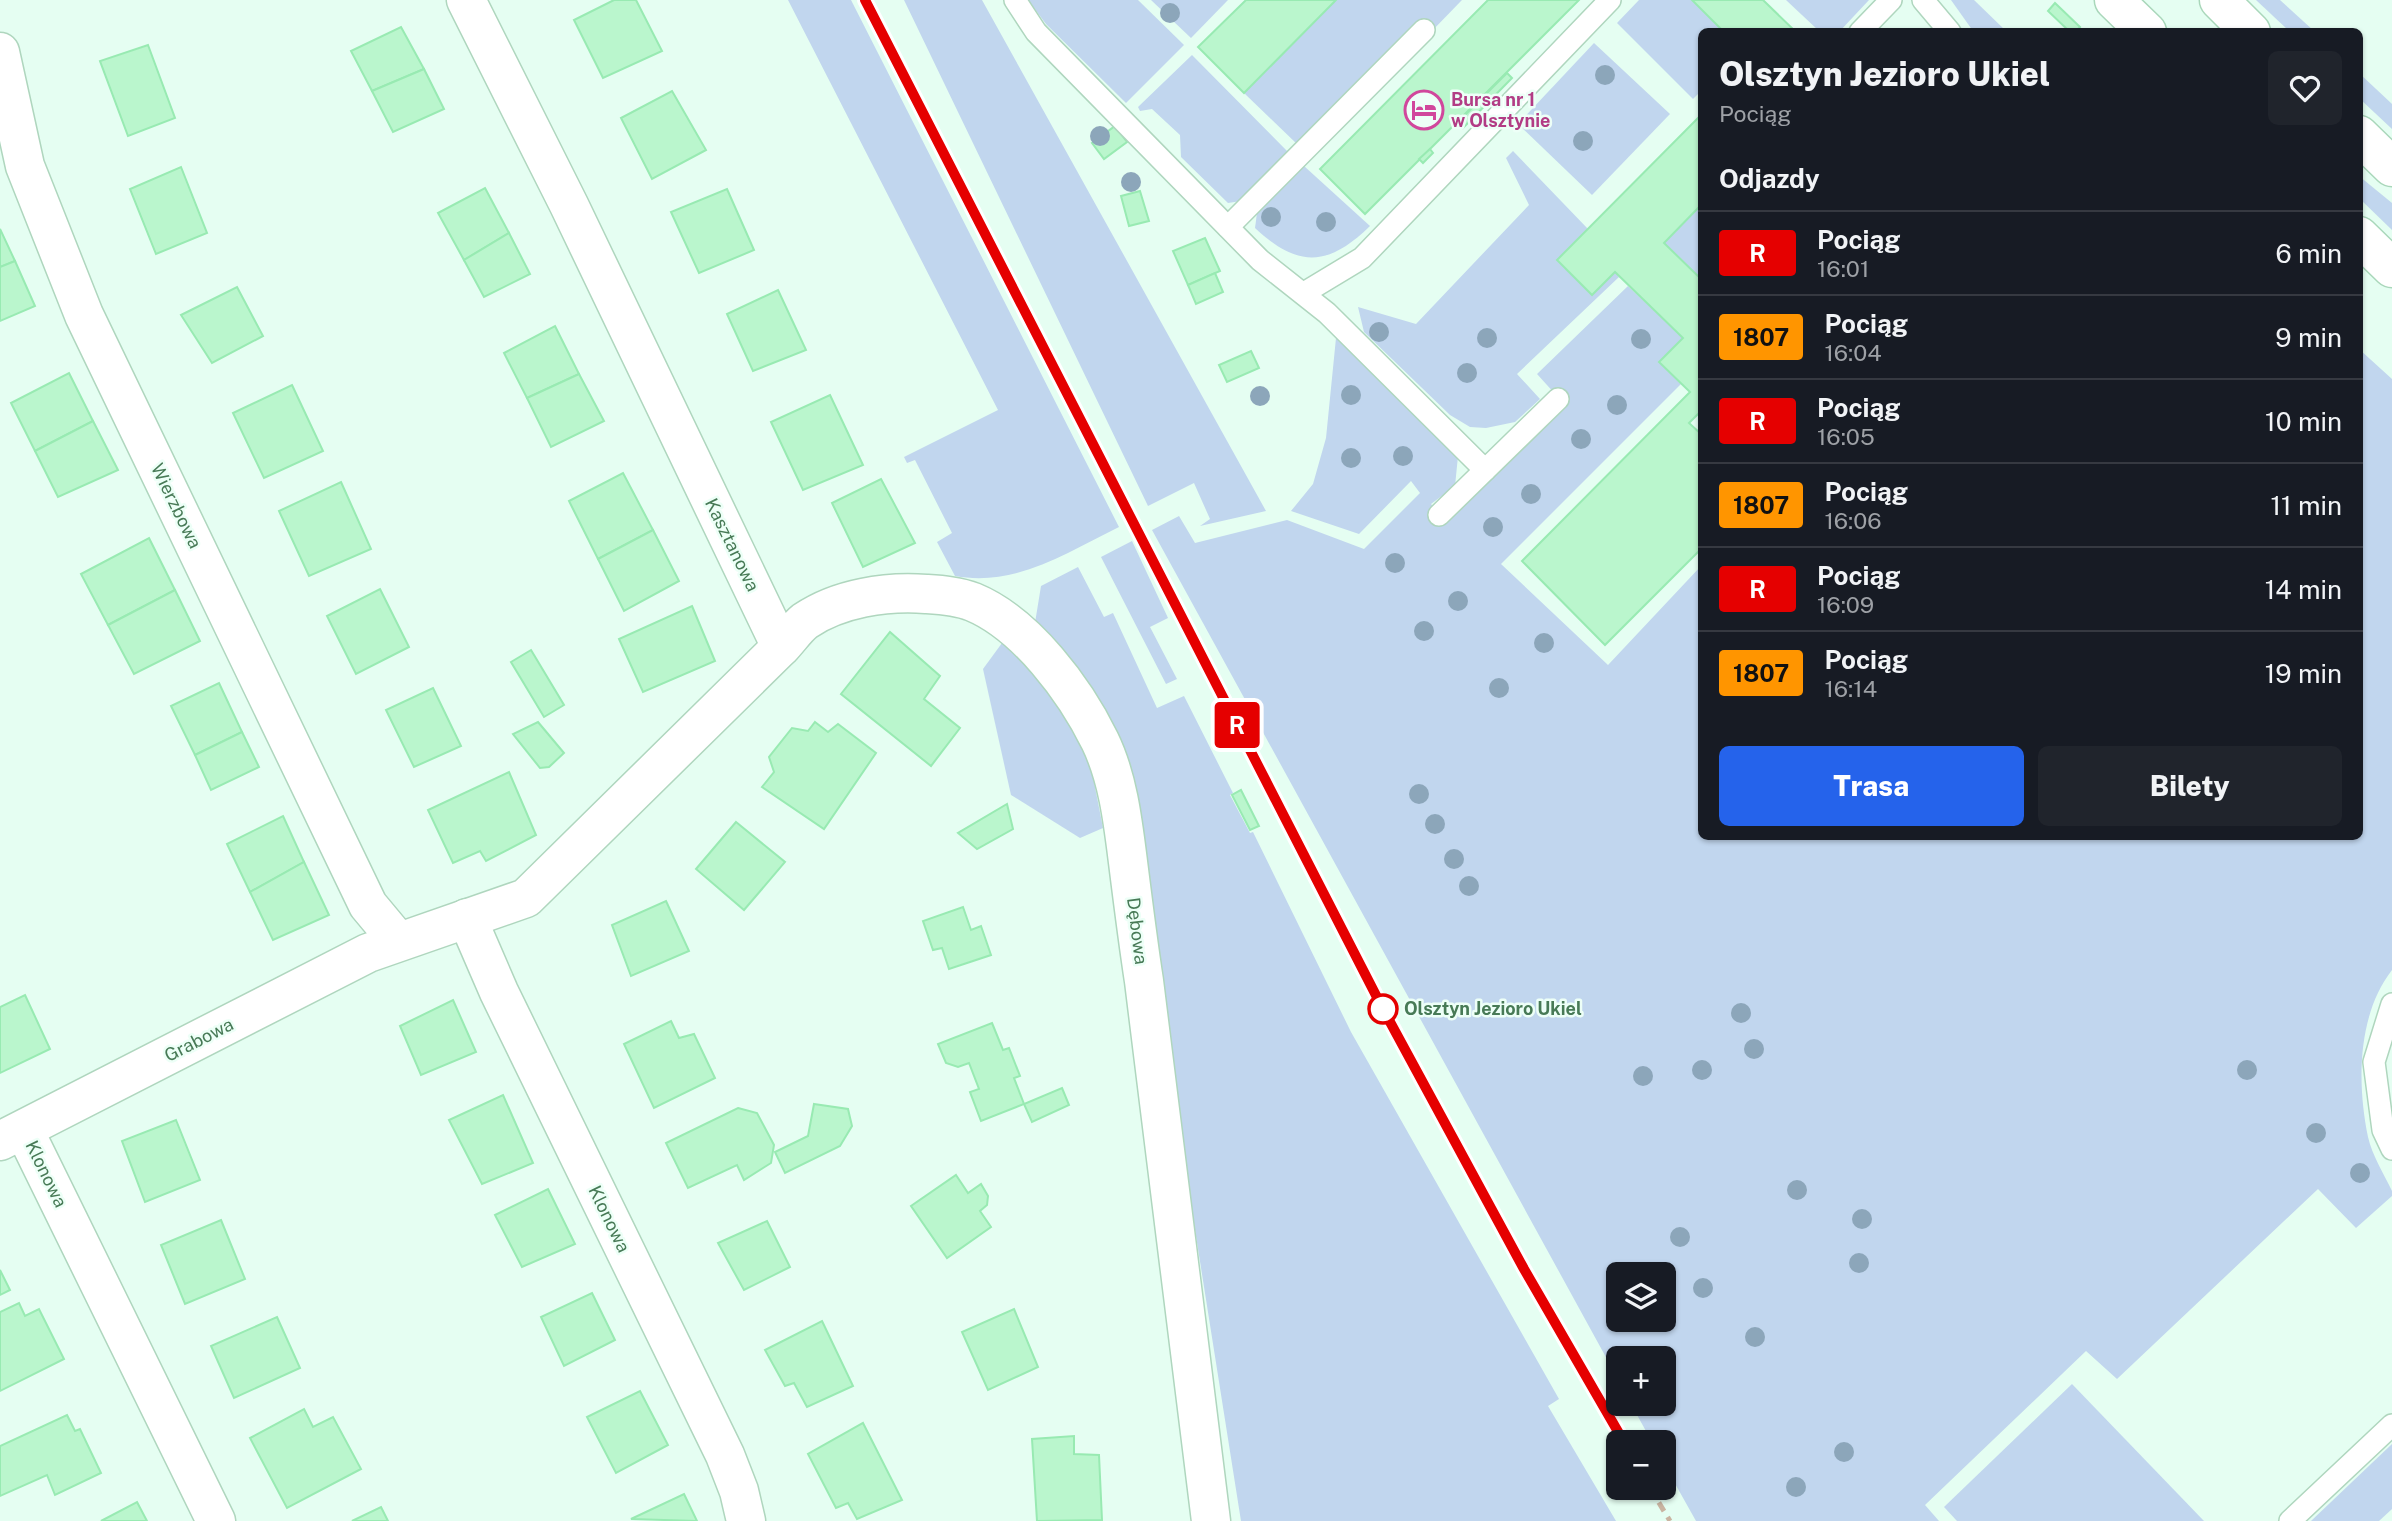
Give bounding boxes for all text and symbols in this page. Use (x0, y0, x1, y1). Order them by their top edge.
button: heart (2268, 51, 2342, 125)
text: Olsztyn Jezioro Ukiel (1719, 55, 2050, 93)
hotel icon: Bursa nr 1 w Olsztynie (1403, 89, 1445, 131)
place label: Bursa nr 1 w Olsztynie (1451, 89, 1550, 131)
text: Pociąg (1719, 100, 1792, 127)
text: Odjazdy (1719, 163, 1820, 194)
text: Pociąg (1817, 224, 1901, 255)
text: 6 min (2275, 238, 2342, 269)
text: R (1749, 239, 1766, 267)
text: 16:01 (1817, 255, 1869, 282)
text: Pociąg (1824, 308, 1908, 339)
text: 9 min (2275, 322, 2342, 353)
text: 1807 (1733, 323, 1789, 351)
text: 16:04 (1824, 339, 1882, 366)
text: Pociąg (1817, 392, 1901, 423)
text: 10 min (2265, 406, 2342, 437)
text: R (1749, 407, 1766, 435)
text: 16:05 (1817, 423, 1875, 450)
street label: Wierzbowa (147, 460, 206, 552)
text: Pociąg (1824, 476, 1908, 507)
text: 11 min (2270, 490, 2342, 521)
text: 1807 (1733, 491, 1789, 519)
street label: Kasztanowa (701, 495, 764, 595)
text: 16:06 (1824, 507, 1882, 534)
text: Pociąg (1817, 560, 1901, 591)
text: 14 min (2265, 574, 2342, 605)
text: R (1749, 575, 1766, 603)
text: 16:09 (1817, 591, 1874, 618)
text: Pociąg (1824, 644, 1908, 675)
text: 19 min (2265, 658, 2342, 689)
text: 1807 (1733, 659, 1789, 687)
text: 16:14 (1824, 675, 1877, 702)
line badge: R (1214, 702, 1260, 748)
text: R (1229, 711, 1245, 739)
button: Trasa (1719, 746, 2024, 826)
button: Bilety (2038, 746, 2342, 826)
street label: Dębowa (1123, 896, 1152, 966)
marker: Olsztyn Jezioro Ukiel (1368, 994, 1398, 1024)
place label: Olsztyn Jezioro Ukiel (1404, 998, 1582, 1019)
street label: Grabowa (161, 1013, 237, 1066)
street label: Klonowa (21, 1137, 72, 1211)
street label: Klonowa (584, 1182, 635, 1256)
map controls (1606, 1262, 1676, 1500)
button: layers (1606, 1262, 1676, 1332)
button: + (1606, 1346, 1676, 1416)
button: − (1606, 1430, 1676, 1500)

